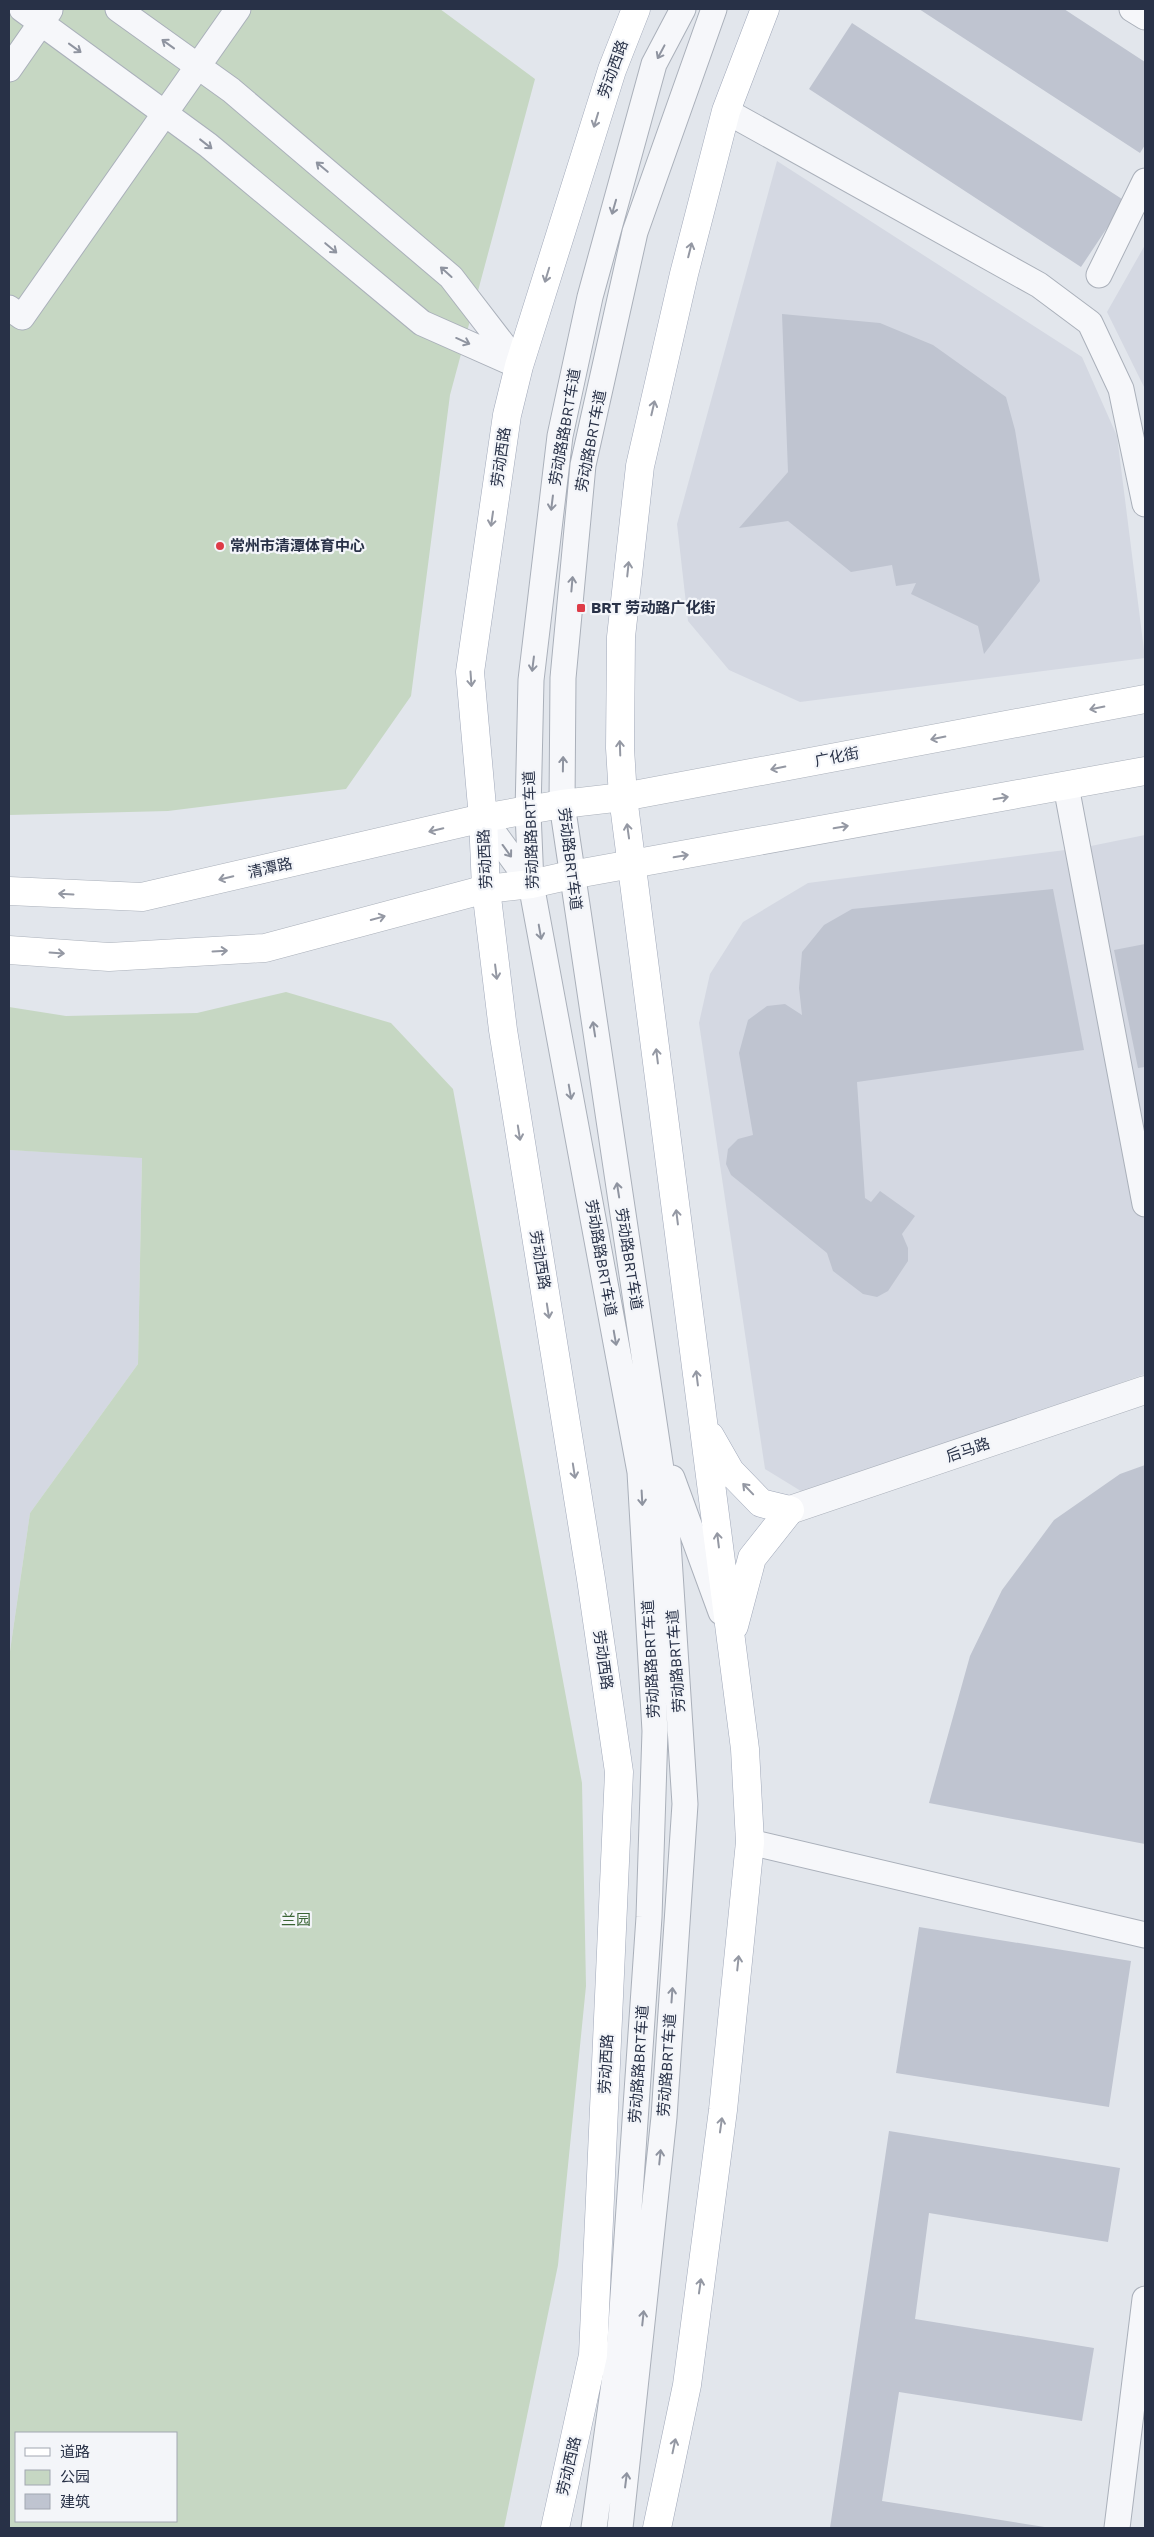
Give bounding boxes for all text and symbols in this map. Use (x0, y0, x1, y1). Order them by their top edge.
street label: 劳动西路 (594, 38, 632, 100)
one-way arrow (162, 39, 175, 50)
one-way arrow (68, 43, 82, 53)
one-way arrow (656, 44, 665, 59)
one-way arrow (590, 112, 600, 128)
one-way arrow (199, 139, 212, 150)
one-way arrow (316, 162, 329, 173)
one-way arrow (609, 199, 619, 215)
one-way arrow (325, 242, 338, 253)
one-way arrow (686, 243, 695, 259)
one-way arrow (440, 267, 453, 278)
one-way arrow (542, 267, 552, 283)
one-way arrow (455, 337, 470, 346)
street label: 劳动路路BRT车道 (546, 367, 584, 487)
street label: 劳动路BRT车道 (572, 388, 610, 494)
one-way arrow (649, 401, 658, 417)
street label: 劳动西路 (488, 426, 514, 488)
one-way arrow (547, 495, 557, 511)
one-way arrow (487, 510, 497, 526)
place label: 常州市清潭体育中心 (230, 537, 365, 555)
marker: 常州市清潭体育中心 (214, 540, 226, 552)
one-way arrow (623, 561, 633, 577)
one-way arrow (567, 577, 577, 593)
place label: BRT 劳动路广化街 (591, 599, 715, 617)
marker: BRT 劳动路广化街 (575, 602, 587, 614)
one-way arrow (528, 656, 538, 672)
one-way arrow (466, 671, 475, 687)
one-way arrow (1090, 704, 1106, 714)
one-way arrow (930, 734, 946, 743)
one-way arrow (615, 741, 625, 757)
street label: 广化街 (813, 744, 861, 770)
one-way arrow (558, 756, 568, 772)
one-way arrow (770, 764, 786, 773)
street label: 劳动路路BRT车道 (520, 770, 542, 890)
one-way arrow (992, 792, 1008, 802)
street label: 劳动路BRT车道 (555, 807, 585, 911)
one-way arrow (832, 821, 848, 831)
one-way arrow (623, 823, 633, 839)
one-way arrow (428, 826, 444, 835)
street label: 劳动西路 (474, 829, 496, 889)
one-way arrow (502, 844, 512, 858)
one-way arrow (672, 850, 688, 860)
street label: 清潭路 (246, 854, 294, 882)
one-way arrow (219, 874, 235, 883)
one-way arrow (58, 889, 74, 898)
one-way arrow (370, 913, 386, 922)
one-way arrow (536, 924, 546, 940)
one-way arrow (211, 946, 227, 955)
one-way arrow (49, 949, 65, 958)
one-way arrow (491, 964, 501, 980)
one-way arrow (589, 1022, 599, 1038)
one-way arrow (652, 1048, 662, 1064)
one-way arrow (565, 1084, 575, 1100)
one-way arrow (515, 1125, 525, 1141)
one-way arrow (613, 1182, 623, 1198)
street label: 劳动路路BRT车道 (582, 1198, 620, 1318)
street label: 劳动路BRT车道 (612, 1206, 646, 1312)
one-way arrow (672, 1209, 682, 1225)
street label: 劳动西路 (526, 1229, 554, 1291)
one-way arrow (543, 1302, 553, 1318)
one-way arrow (611, 1329, 621, 1345)
one-way arrow (692, 1371, 702, 1387)
street label: 后马路 (944, 1434, 992, 1466)
one-way arrow (569, 1463, 579, 1479)
one-way arrow (742, 1483, 754, 1496)
one-way arrow (637, 1490, 646, 1506)
one-way arrow (712, 1532, 722, 1548)
street label: 劳动路路BRT车道 (639, 1599, 663, 1719)
street label: 劳动路BRT车道 (663, 1609, 689, 1713)
street label: 劳动西路 (590, 1629, 616, 1691)
park label: 兰园 (281, 1911, 311, 1929)
one-way arrow (733, 1956, 743, 1972)
one-way arrow (667, 1987, 676, 2003)
street label: 劳动路路BRT车道 (626, 2004, 652, 2124)
street label: 劳动路BRT车道 (654, 2013, 680, 2117)
street label: 劳动西路 (595, 2034, 617, 2094)
one-way arrow (717, 2117, 727, 2133)
one-way arrow (655, 2149, 664, 2165)
one-way arrow (695, 2278, 705, 2294)
one-way arrow (638, 2311, 648, 2327)
legend (15, 2432, 178, 2522)
street label: 劳动西路 (553, 2435, 585, 2497)
one-way arrow (670, 2439, 679, 2455)
text: 道路 (60, 2443, 90, 2461)
text: 公园 (60, 2468, 90, 2486)
one-way arrow (621, 2472, 631, 2488)
text: 建筑 (60, 2493, 90, 2511)

